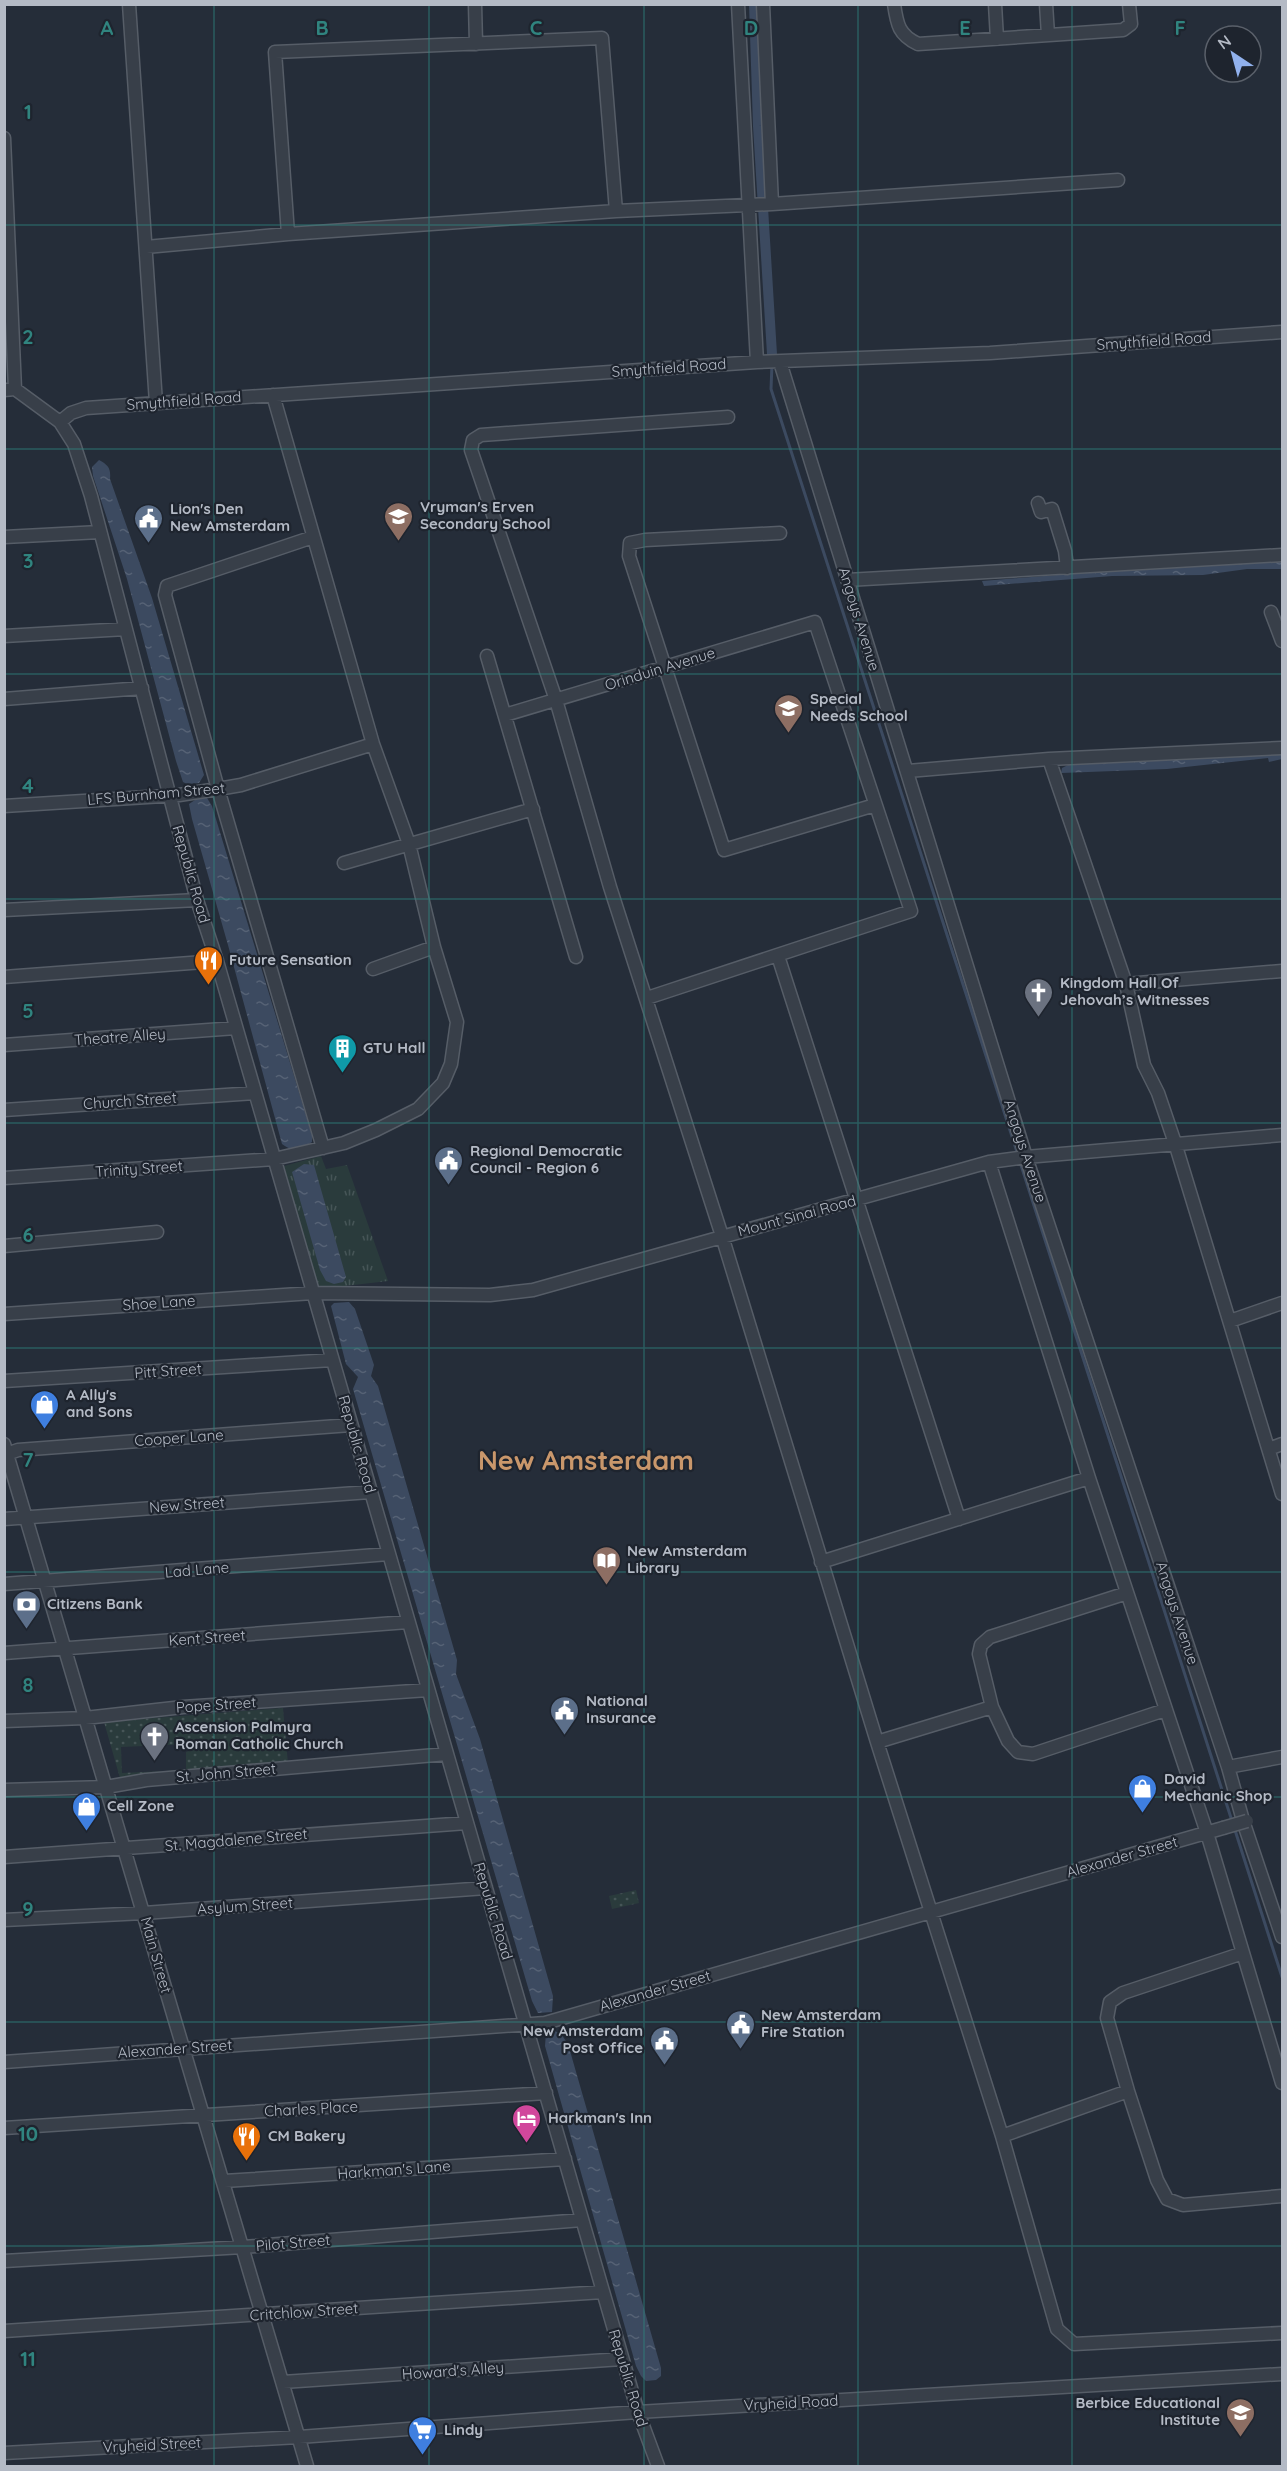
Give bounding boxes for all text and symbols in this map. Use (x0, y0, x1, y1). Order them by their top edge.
text: A (101, 15, 114, 40)
text: B (315, 15, 329, 40)
text: C (530, 15, 543, 40)
text: D (744, 15, 758, 40)
text: E (959, 15, 971, 40)
text: F (1174, 15, 1186, 40)
north arrow (1203, 24, 1263, 84)
text: N (1214, 30, 1235, 53)
text: 1 (24, 99, 32, 124)
text: 2 (22, 324, 34, 349)
street label: Smythfield Road (1096, 327, 1212, 354)
street label: Smythfield Road (611, 354, 727, 381)
street label: Smythfield Road (126, 387, 242, 414)
place label: Vryman's Erven Secondary School (420, 497, 551, 533)
place label: Lion's Den New Amsterdam (170, 499, 290, 535)
school or university icon: Vryman's Erven Secondary School (383, 500, 415, 542)
public building icon: Lion's Den New Amsterdam (133, 502, 165, 544)
text: 3 (23, 548, 33, 573)
street label: Angoys Avenue (835, 565, 884, 673)
street label: Orinduin Avenue (602, 643, 717, 694)
place label: Special Needs School (810, 689, 908, 725)
school or university icon: Special Needs School (773, 692, 805, 734)
text: 4 (22, 773, 34, 798)
street label: LFS Burnham Street (86, 778, 226, 809)
street label: Republic Road (168, 823, 215, 925)
restaurant icon: Future Sensation (192, 944, 224, 986)
place label: Future Sensation (229, 950, 352, 969)
place label: Kingdom Hall Of Jehovah’s Witnesses (1060, 973, 1210, 1009)
church icon: Kingdom Hall Of Jehovah’s Witnesses (1023, 976, 1055, 1018)
text: 5 (22, 998, 34, 1023)
street label: Theatre Alley (74, 1024, 166, 1049)
building icon: GTU Hall (326, 1032, 358, 1074)
place label: GTU Hall (363, 1038, 426, 1057)
street label: Church Street (83, 1088, 177, 1113)
street label: Angoys Avenue (1000, 1097, 1051, 1205)
place label: Regional Democratic Council - Region 6 (470, 1141, 622, 1177)
public building icon: Regional Democratic Council - Region 6 (433, 1144, 465, 1186)
street label: Trinity Street (95, 1156, 183, 1181)
street label: Mount Sinai Road (736, 1191, 858, 1240)
text: 6 (22, 1222, 34, 1247)
street label: Shoe Lane (122, 1290, 196, 1315)
street label: Pitt Street (134, 1359, 202, 1382)
place label: A Ally's and Sons (66, 1385, 132, 1421)
shop icon: A Ally's and Sons (29, 1388, 61, 1430)
street label: Republic Road (334, 1393, 381, 1495)
street label: Cooper Lane (134, 1425, 224, 1450)
district label: New Amsterdam (478, 1443, 694, 1477)
text: 7 (23, 1447, 34, 1472)
street label: New Street (149, 1492, 225, 1517)
place label: New Amsterdam Library (627, 1541, 747, 1577)
library icon: New Amsterdam Library (590, 1544, 622, 1586)
street label: Lad Lane (164, 1557, 230, 1582)
street label: Angoys Avenue (1152, 1559, 1203, 1667)
bank icon: Citizens Bank (10, 1588, 42, 1630)
place label: Citizens Bank (47, 1594, 143, 1613)
street label: Kent Street (168, 1625, 246, 1650)
text: 8 (23, 1672, 34, 1697)
place label: National Insurance (586, 1691, 657, 1727)
street label: Pope Street (175, 1692, 257, 1717)
public building icon: National Insurance (549, 1694, 581, 1736)
place label: Ascension Palmyra Roman Catholic Church (175, 1717, 343, 1753)
church icon: Ascension Palmyra Roman Catholic Church (138, 1720, 170, 1762)
street label: St. John Street (175, 1759, 277, 1786)
place label: David Mechanic Shop (1164, 1769, 1272, 1805)
shop icon: David Mechanic Shop (1127, 1772, 1159, 1814)
shop icon: Cell Zone (70, 1790, 102, 1832)
place label: Cell Zone (107, 1796, 175, 1815)
street label: St. Magdalene Street (164, 1824, 308, 1855)
street label: Alexander Street (1064, 1832, 1180, 1881)
street label: Republic Road (470, 1860, 517, 1962)
street label: Asylum Street (196, 1893, 293, 1918)
text: 9 (22, 1896, 34, 1921)
street label: Main Street (137, 1915, 176, 1995)
street label: Alexander Street (597, 1966, 713, 2015)
place label: New Amsterdam Fire Station (761, 2005, 881, 2041)
public building icon: New Amsterdam Fire Station (724, 2008, 756, 2050)
place label: New Amsterdam Post Office (523, 2021, 643, 2057)
public building icon: New Amsterdam Post Office (648, 2024, 680, 2066)
street label: Alexander Street (117, 2035, 233, 2062)
street label: Charles Place (264, 2097, 358, 2120)
hotel icon: Harkman's Inn (511, 2102, 543, 2144)
place label: Harkman's Inn (548, 2108, 652, 2127)
restaurant icon: CM Bakery (231, 2120, 263, 2162)
text: 10 (18, 2121, 38, 2146)
place label: CM Bakery (268, 2126, 346, 2145)
street label: Harkman's Lane (337, 2156, 451, 2183)
street label: Pilot Street (255, 2230, 331, 2255)
street label: Critchlow Street (249, 2298, 359, 2325)
street label: Republic Road (605, 2327, 652, 2429)
text: 11 (20, 2346, 36, 2371)
street label: Howard's Alley (401, 2357, 505, 2384)
street label: Vryheid Road (743, 2391, 839, 2414)
place label: Berbice Educational Institute (1075, 2393, 1220, 2429)
school or university icon: Berbice Educational Institute (1225, 2396, 1257, 2438)
supermarket icon: Lindy (407, 2414, 439, 2456)
place label: Lindy (444, 2420, 483, 2439)
street label: Vryheid Street (102, 2432, 202, 2457)

